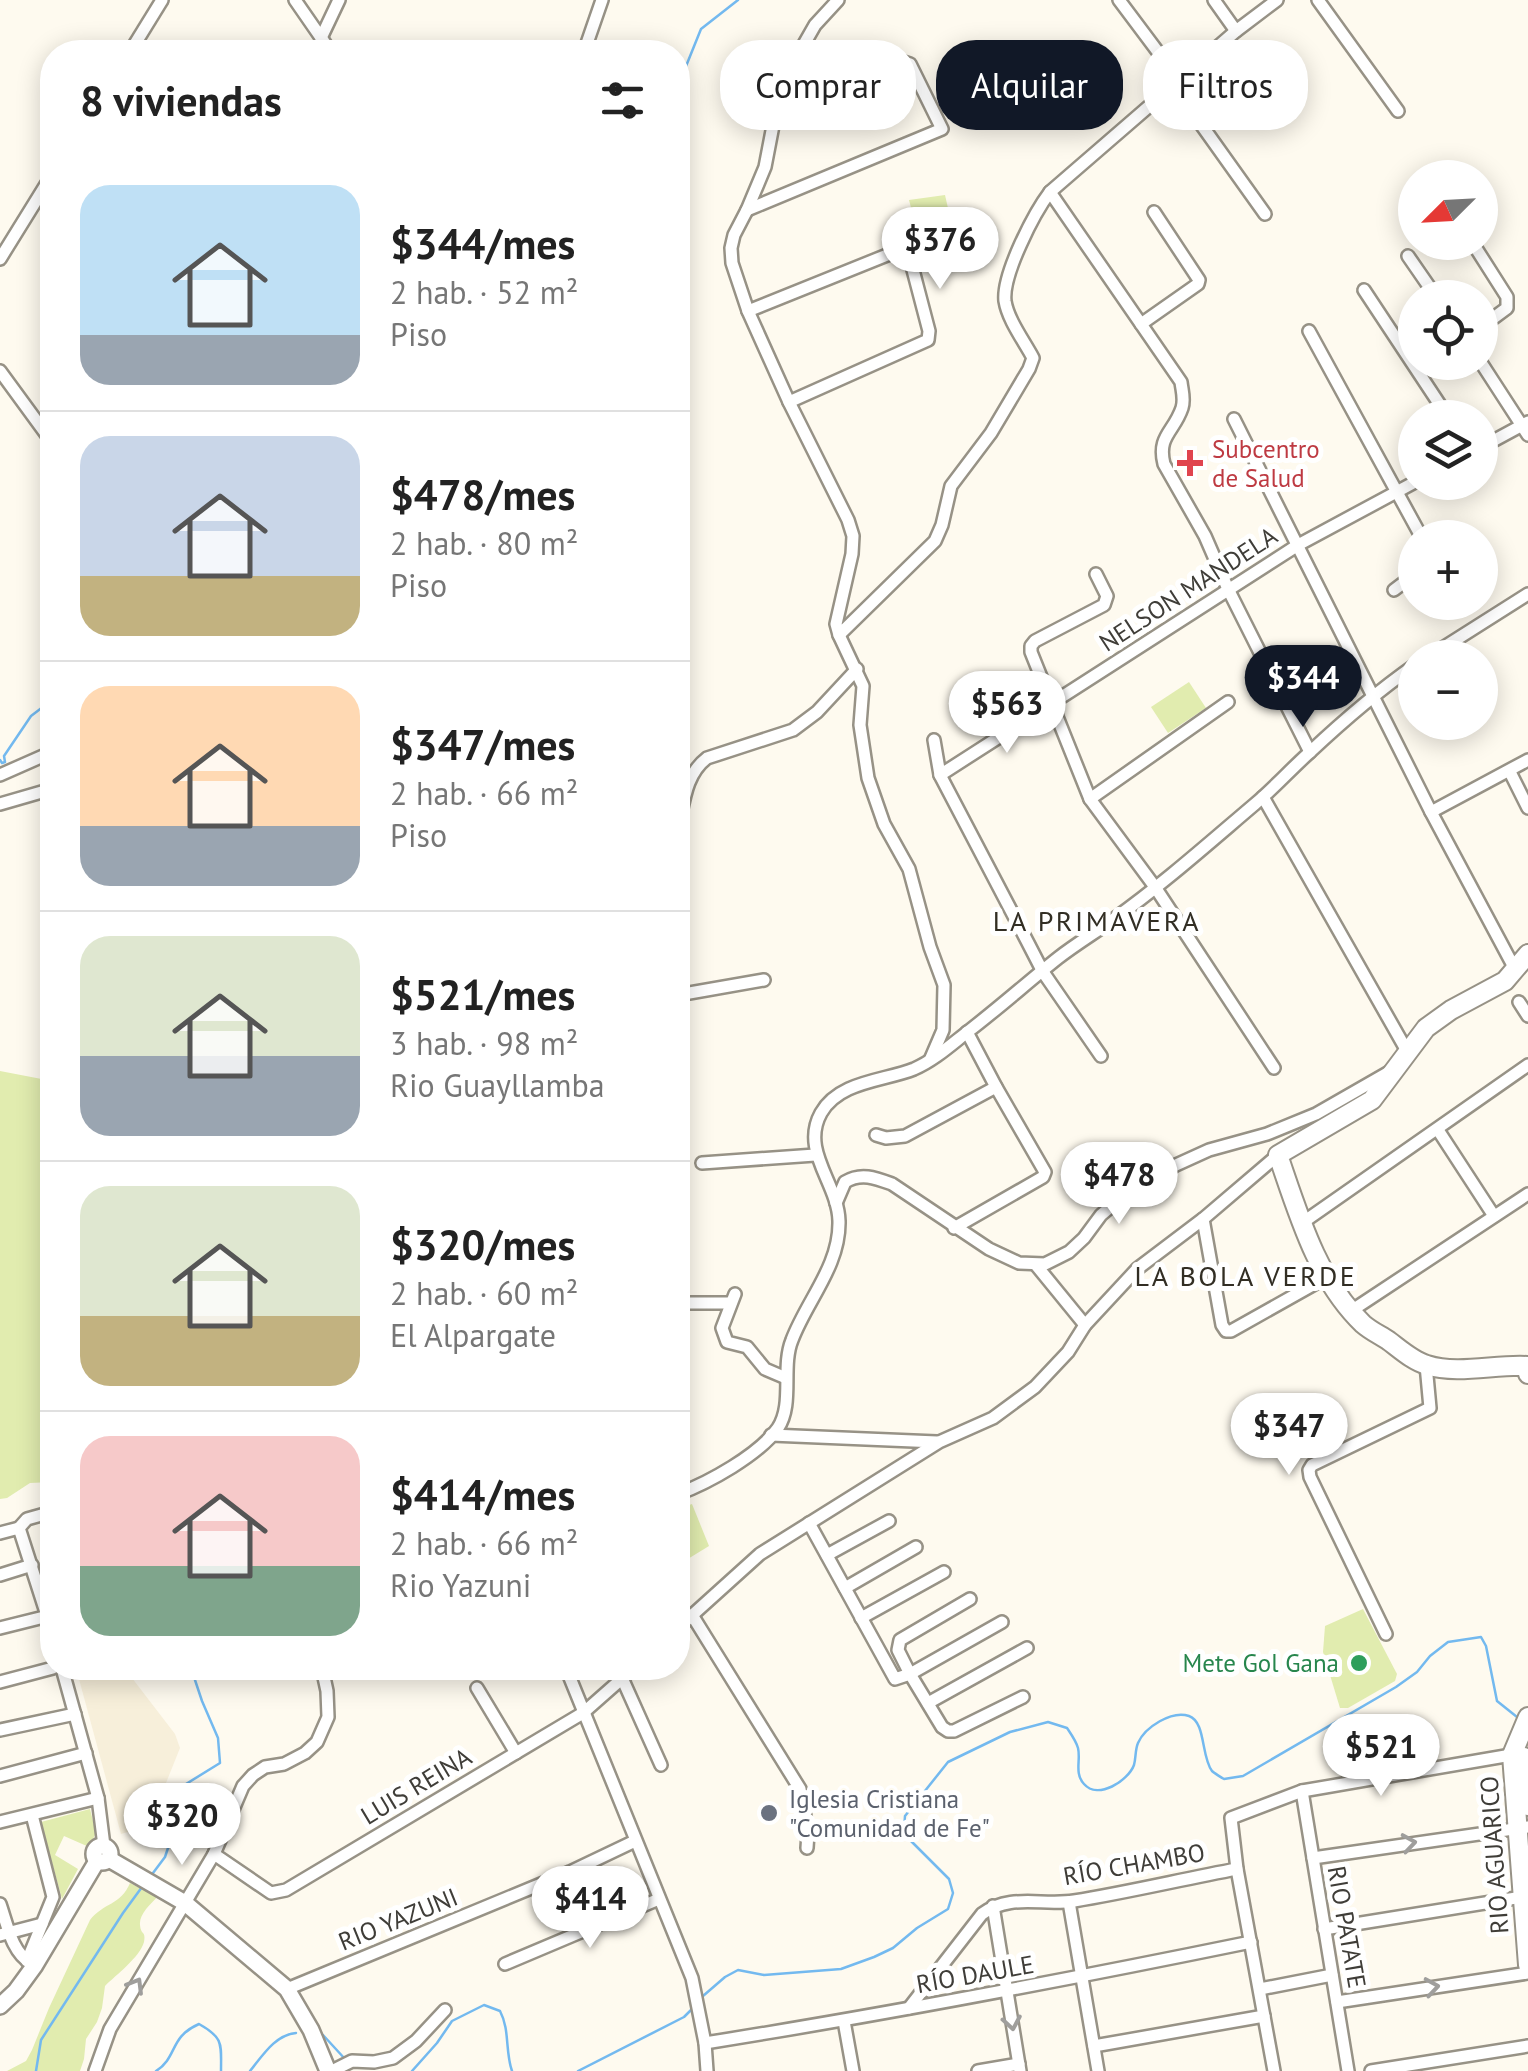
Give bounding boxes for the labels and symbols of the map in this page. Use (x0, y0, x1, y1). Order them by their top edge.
north arrow (1398, 160, 1498, 260)
pin: $376 (881, 207, 999, 292)
place label: Subcentro de Salud (1212, 433, 1320, 494)
marker: Subcentro de Salud (1177, 450, 1203, 476)
street label: NELSON MANDELA (1093, 519, 1283, 658)
pin: $344 (1244, 645, 1362, 730)
pin: $563 (948, 671, 1066, 756)
district label: LA PRIMAVERA (993, 902, 1201, 939)
pin: $478 (1060, 1142, 1178, 1227)
district label: LA BOLA VERDE (1135, 1257, 1357, 1294)
pin: $347 (1230, 1393, 1348, 1478)
place label: Mete Gol Gana (1182, 1647, 1339, 1679)
marker: Mete Gol Gana (1348, 1652, 1370, 1674)
pin: $521 (1322, 1714, 1440, 1799)
street label: LUIS REINA (355, 1740, 477, 1832)
street label: RIO AGUARICO (1473, 1775, 1515, 1935)
pin: $320 (123, 1783, 241, 1868)
place label: Iglesia Cristiana "Comunidad de Fe" (789, 1783, 990, 1844)
marker: Iglesia Cristiana "Comunidad de Fe" (758, 1802, 780, 1824)
one-way arrow (1401, 1834, 1417, 1855)
street label: RÍO CHAMBO (1061, 1836, 1207, 1892)
street label: RIO PATATE (1321, 1863, 1373, 1991)
pin: $414 (531, 1866, 649, 1951)
street label: RIO YAZUNI (334, 1881, 462, 1957)
street label: RÍO DAULE (914, 1948, 1036, 2000)
one-way arrow (1424, 1977, 1441, 1998)
one-way arrow (124, 1978, 143, 1996)
one-way arrow (1001, 2015, 1022, 2031)

